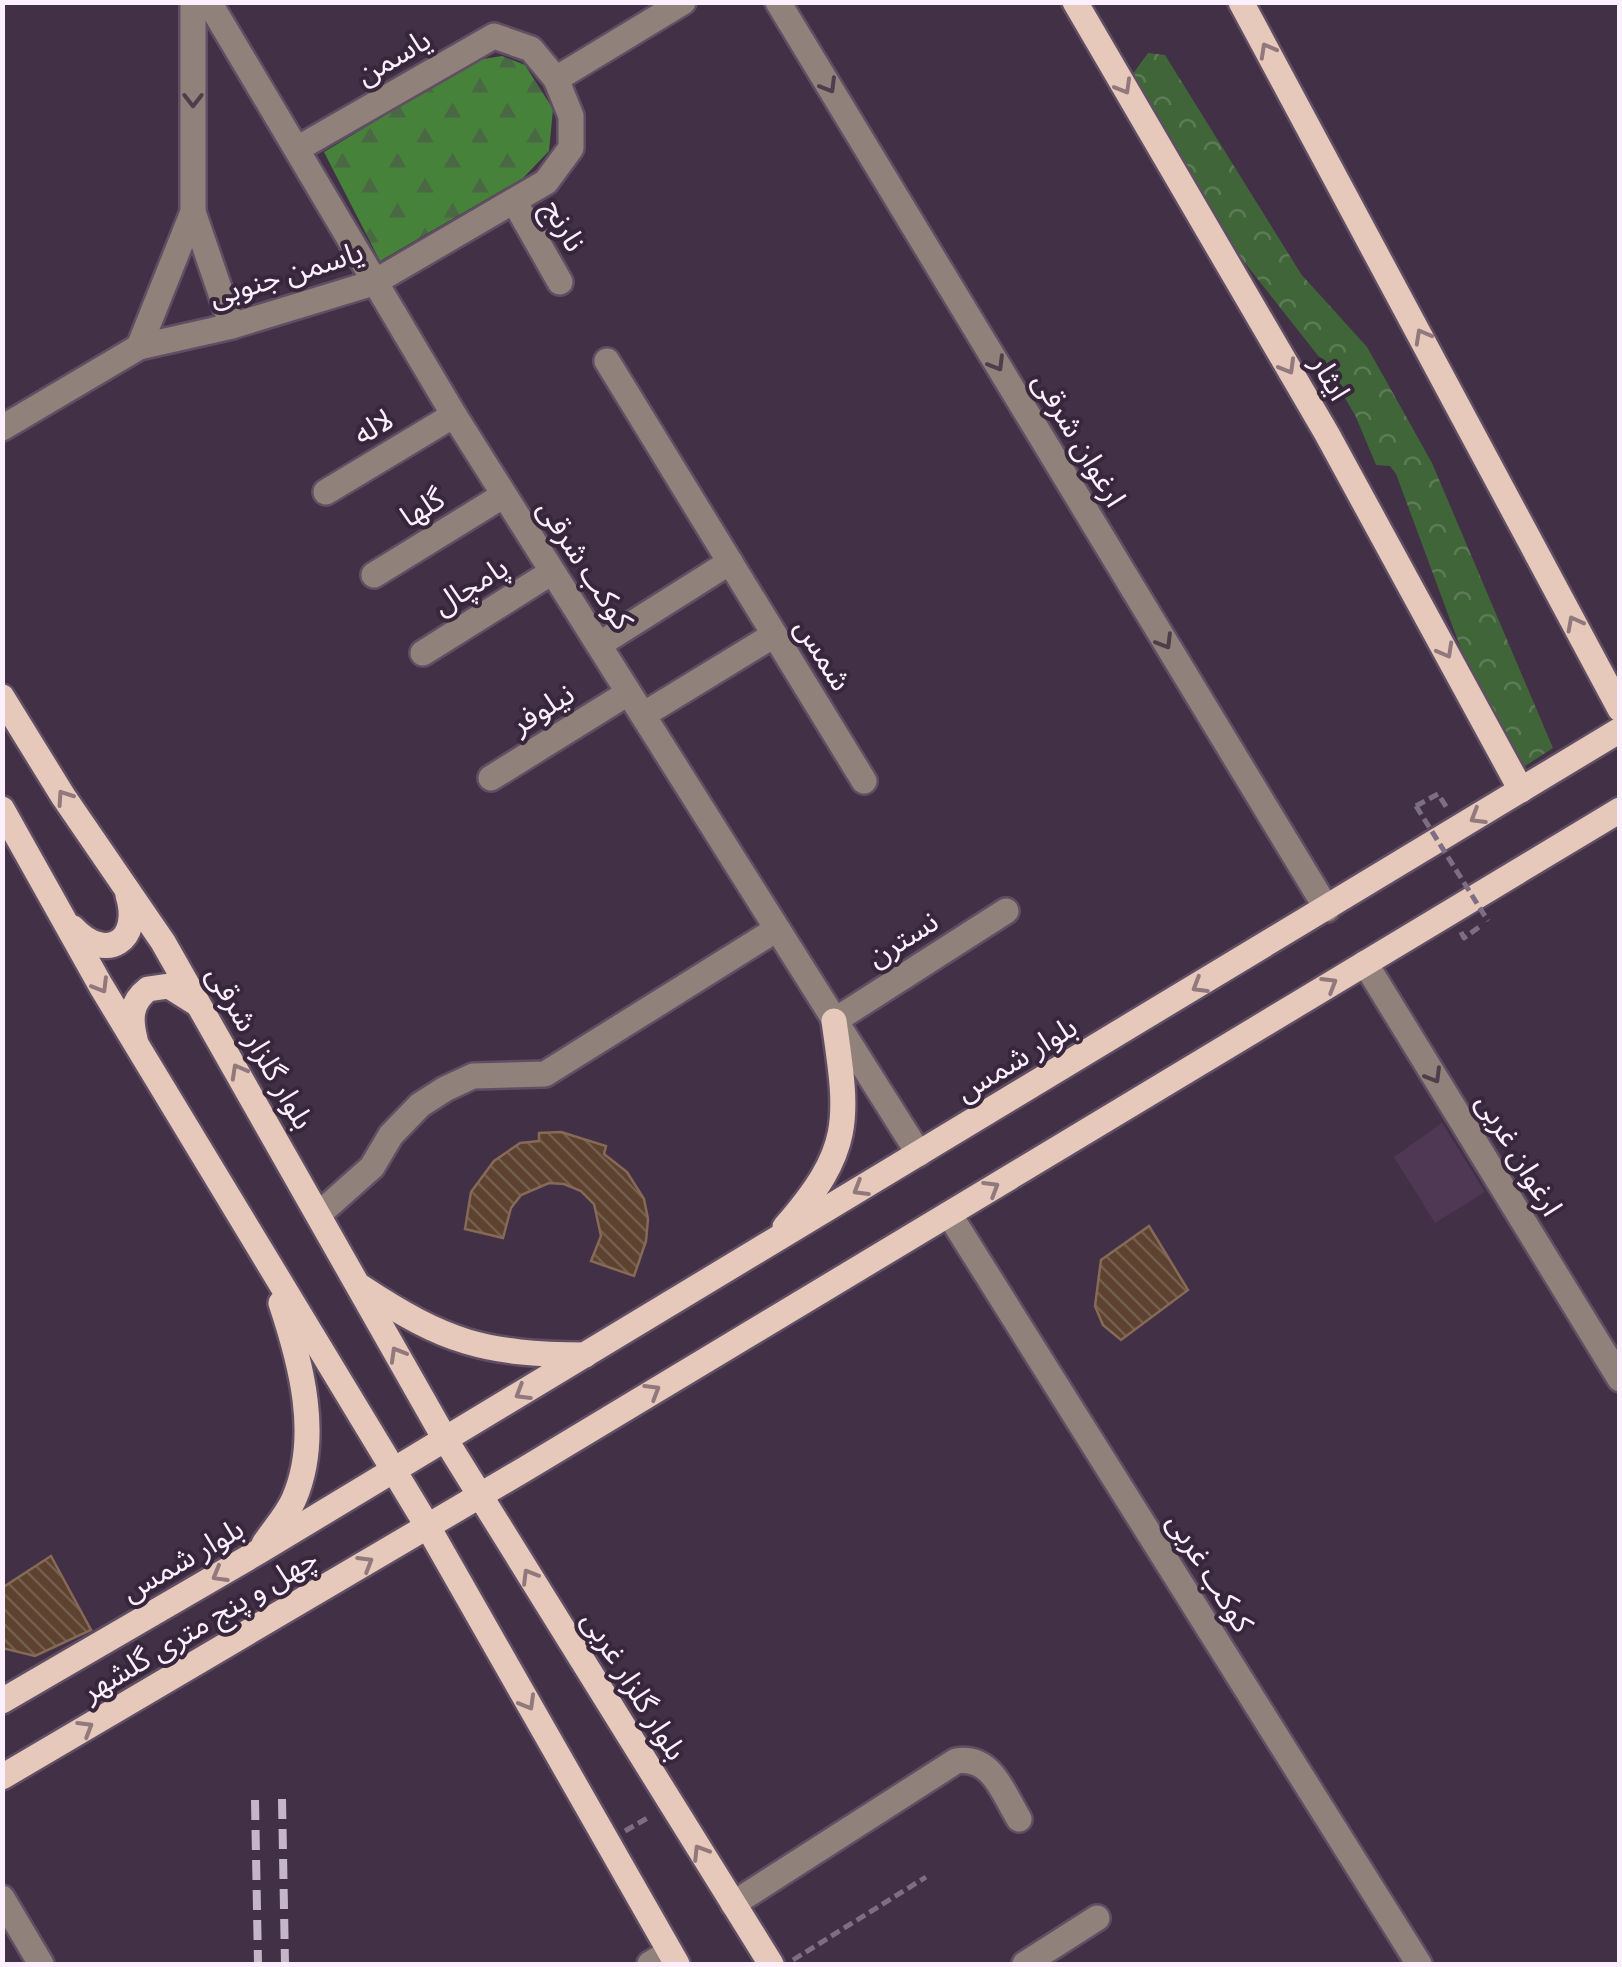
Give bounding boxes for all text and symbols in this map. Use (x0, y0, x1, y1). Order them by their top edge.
street label: یاسمن (347, 16, 439, 96)
one-way arrow (1260, 43, 1280, 61)
one-way arrow (817, 75, 836, 93)
one-way arrow (1112, 76, 1131, 94)
one-way arrow (182, 92, 204, 108)
street label: نارنج (531, 190, 599, 260)
street label: یاسمن جنوبی (203, 228, 369, 318)
one-way arrow (1415, 328, 1435, 346)
street label: ایثار (1299, 344, 1363, 409)
one-way arrow (985, 353, 1004, 371)
one-way arrow (1276, 356, 1295, 374)
street label: ارغوان شرقی (1021, 362, 1139, 516)
street label: لاله (344, 396, 402, 456)
street label: گلها (391, 475, 454, 539)
street label: کوکب شرقی (526, 489, 646, 639)
street label: پامچال (423, 544, 517, 626)
street label: شمس (784, 608, 864, 700)
one-way arrow (1567, 615, 1586, 633)
one-way arrow (1153, 631, 1172, 649)
one-way arrow (1433, 641, 1453, 659)
street label: نیلوفر (500, 671, 583, 746)
one-way arrow (58, 789, 76, 808)
one-way arrow (1470, 805, 1488, 824)
street label: نسترن (857, 898, 947, 978)
street label: بلوار گلزار شرقی (195, 956, 327, 1138)
one-way arrow (1192, 974, 1210, 993)
one-way arrow (89, 975, 108, 993)
one-way arrow (1319, 977, 1337, 996)
street label: بلوار شمس (946, 1004, 1086, 1112)
one-way arrow (231, 1063, 251, 1081)
one-way arrow (1422, 1065, 1441, 1083)
street label: ارغوان غربی (1465, 1083, 1575, 1225)
one-way arrow (853, 1177, 871, 1196)
one-way arrow (981, 1181, 999, 1200)
one-way arrow (390, 1347, 410, 1365)
one-way arrow (515, 1381, 533, 1400)
one-way arrow (642, 1385, 660, 1404)
street label: کوکب غربی (1156, 1503, 1266, 1642)
street label: بلوار شمس (112, 1505, 252, 1613)
street label: چهل و پنج متری گلشهر (71, 1535, 326, 1713)
one-way arrow (355, 1556, 373, 1575)
one-way arrow (212, 1563, 230, 1582)
one-way arrow (522, 1569, 541, 1587)
street label: بلوار گلزار غربی (571, 1601, 699, 1769)
one-way arrow (516, 1692, 535, 1710)
one-way arrow (76, 1721, 94, 1740)
one-way arrow (694, 1845, 713, 1863)

